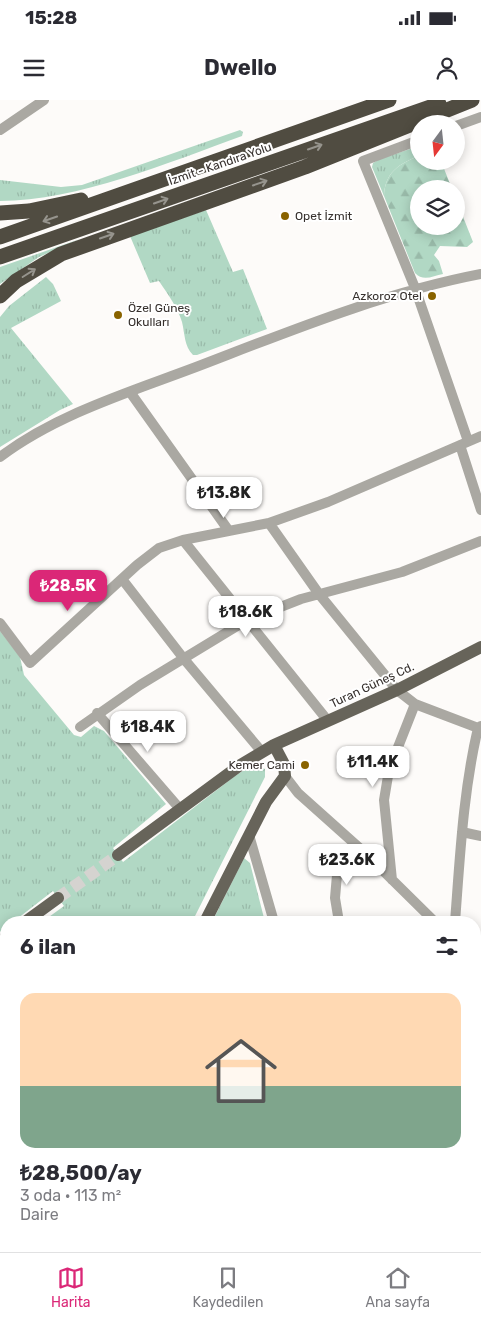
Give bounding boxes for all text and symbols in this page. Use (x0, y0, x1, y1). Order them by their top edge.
text: 15:28 (25, 6, 77, 29)
icon: menu (20, 54, 48, 82)
text: Dwello (204, 54, 277, 81)
icon: person (433, 54, 461, 82)
north arrow (410, 115, 465, 170)
map controls (410, 115, 465, 235)
street label: İzmit - Kandıra Yolu (167, 140, 273, 188)
one-way arrow (307, 142, 322, 151)
one-way arrow (252, 178, 267, 187)
button: layers (410, 180, 465, 235)
one-way arrow (153, 195, 169, 205)
place label: Opet İzmit (295, 209, 353, 223)
marker: Opet İzmit (279, 210, 291, 222)
one-way arrow (42, 215, 58, 225)
one-way arrow (98, 231, 114, 241)
one-way arrow (22, 268, 36, 278)
place label: Azkoroz Otel (352, 289, 422, 303)
marker: Azkoroz Otel (426, 290, 438, 302)
place label: Özel Güneş Okulları (128, 301, 190, 329)
marker: Özel Güneş Okulları (112, 309, 124, 321)
pin: ₺13.8K (183, 476, 265, 519)
text: ₺13.8K (197, 483, 251, 502)
pin: ₺28.5K (27, 570, 109, 612)
text: ₺28.5K (40, 576, 96, 595)
pin: ₺18.6K (205, 596, 287, 638)
text: ₺18.6K (219, 602, 273, 621)
street label: Turan Güneş Cd. (328, 659, 416, 711)
pin: ₺18.4K (107, 710, 189, 753)
text: ₺18.4K (121, 717, 175, 736)
pin: ₺11.4K (332, 746, 414, 788)
text: ₺11.4K (347, 752, 399, 771)
place label: Kemer Cami (229, 758, 295, 772)
marker: Kemer Cami (299, 759, 311, 771)
pin: ₺23.6K (306, 844, 388, 886)
text: ₺23.6K (319, 850, 375, 869)
icon: filters (433, 932, 461, 960)
text: 6 ilan (20, 934, 76, 959)
icon: home (196, 1026, 286, 1116)
text: ₺28,500/ay (20, 1160, 142, 1185)
text: 3 oda · 113 m² (20, 1186, 121, 1205)
text: Daire (20, 1205, 59, 1224)
tab: Harita (51, 1264, 91, 1311)
tab: Kaydedilen (193, 1264, 264, 1311)
tab: Ana sayfa (366, 1264, 430, 1311)

